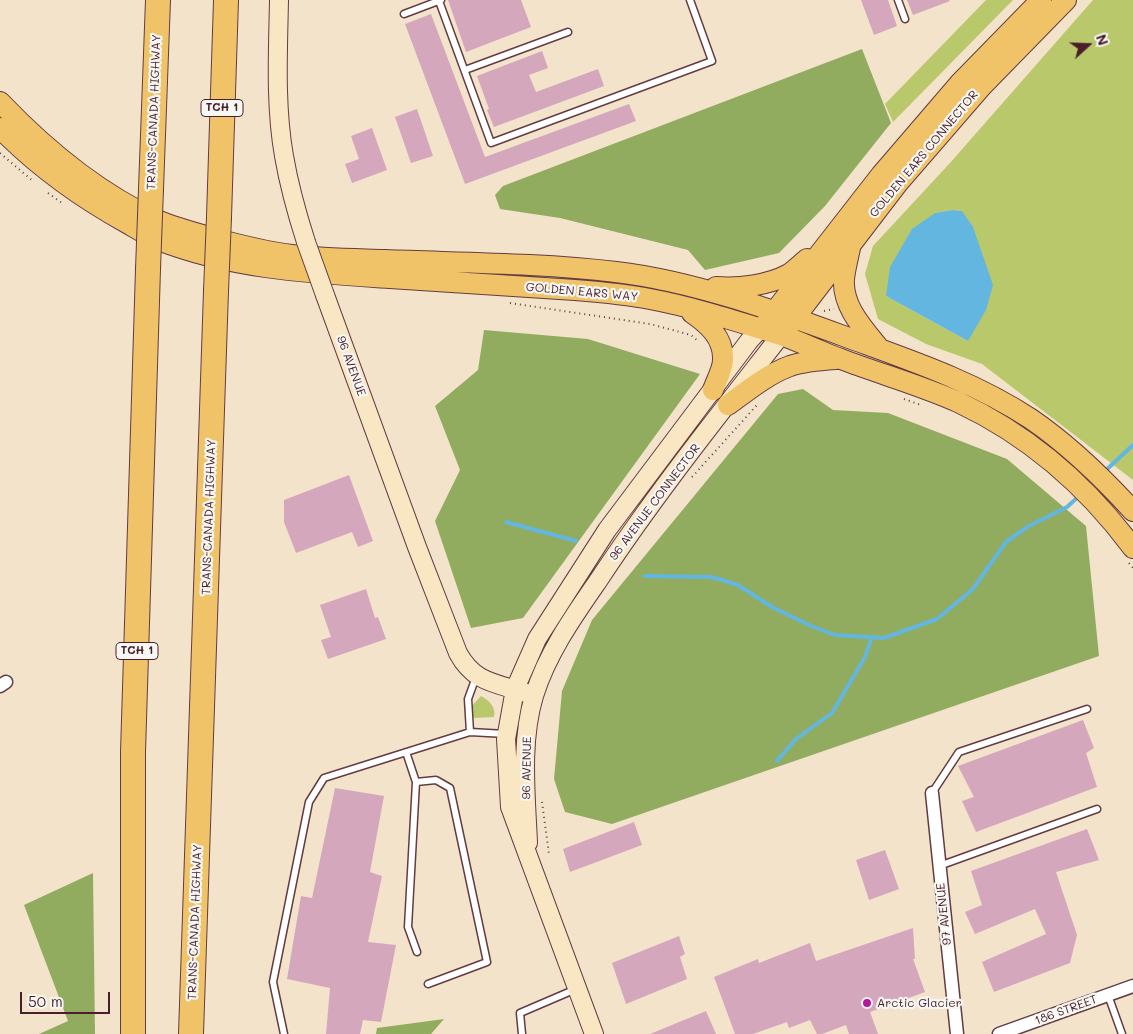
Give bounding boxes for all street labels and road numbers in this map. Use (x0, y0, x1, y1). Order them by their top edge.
street label: TRANS-CANADA HIGHWAY (144, 34, 164, 190)
street label: GOLDEN EARS CONNECTOR (867, 88, 981, 220)
road number: TCH 1 (201, 100, 243, 116)
street label: GOLDEN EARS WAY (525, 280, 639, 304)
street label: 96 AVENUE (333, 334, 369, 398)
street label: TRANS-CANADA HIGHWAY (199, 439, 219, 595)
street label: 96 AVENUE CONNECTOR (607, 441, 703, 563)
road number: TCH 1 (116, 642, 158, 659)
street label: 96 AVENUE (519, 736, 535, 800)
street label: TRANS-CANADA HIGHWAY (185, 844, 205, 1000)
street label: 97 AVENUE (934, 882, 954, 946)
street label: 186 STREET (1033, 992, 1099, 1028)

